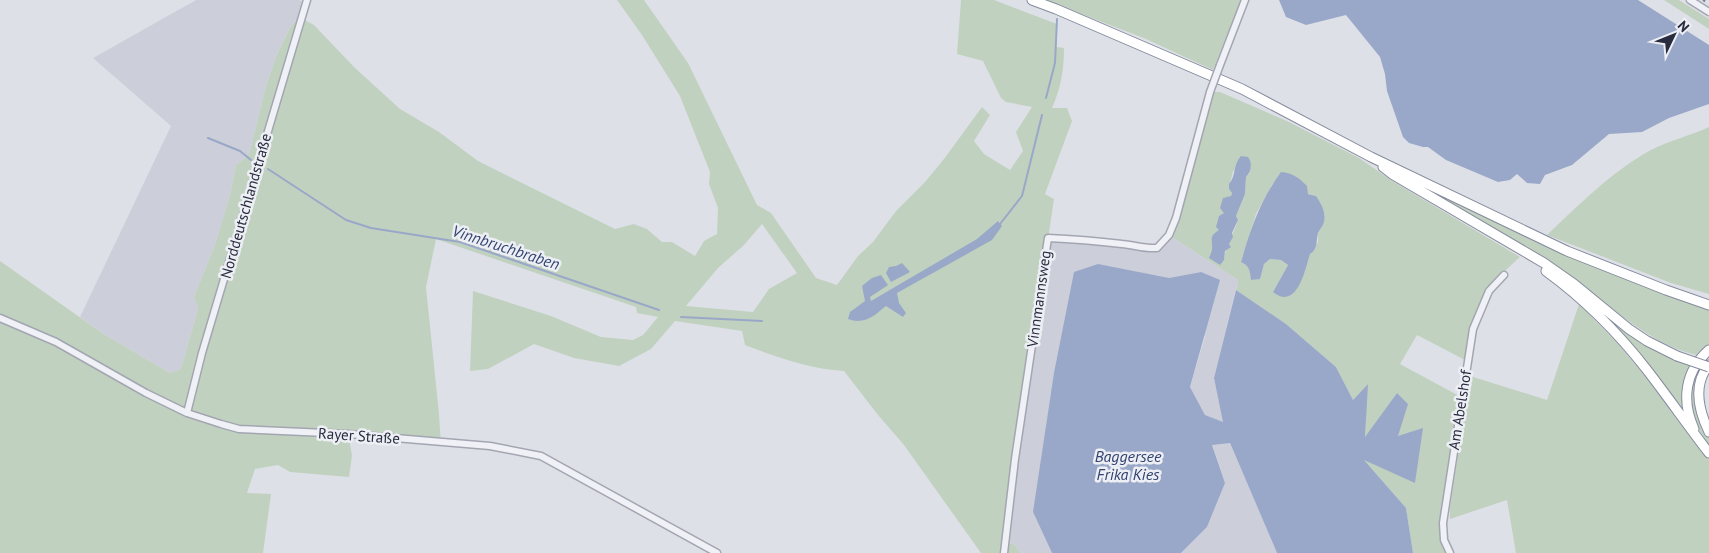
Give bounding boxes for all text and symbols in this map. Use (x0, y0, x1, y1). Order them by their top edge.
north arrow (1649, 10, 1699, 60)
text: N (1674, 17, 1693, 36)
street label: Norddeutschlandstraße (216, 131, 275, 281)
water label: Vinnbruchbraben (450, 220, 562, 274)
street label: Vinnmannsweg (1022, 249, 1055, 350)
street label: Am Abelshof (1444, 367, 1475, 451)
street label: Rayer Straße (318, 423, 401, 448)
water label: Baggersee Frika Kies (1095, 446, 1162, 484)

